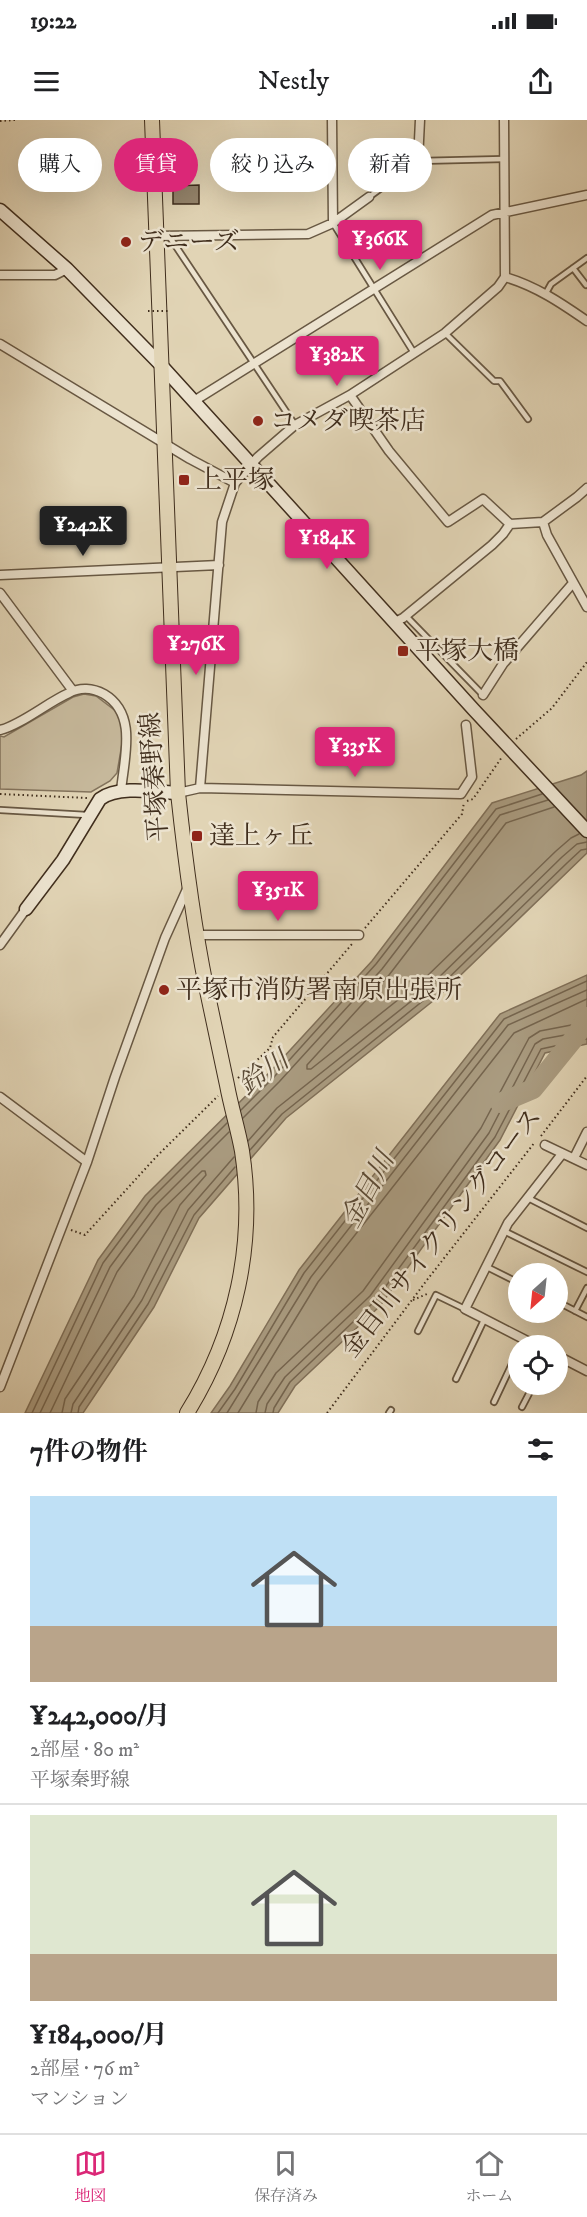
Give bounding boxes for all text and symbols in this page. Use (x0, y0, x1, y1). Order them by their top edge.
text: 19:22 (30, 8, 76, 35)
text: Nestly (258, 64, 329, 98)
icon: menu (30, 65, 63, 98)
icon: share (524, 65, 557, 98)
chip: 購入 (18, 138, 102, 192)
chip: 賃貸 (114, 138, 198, 192)
chip: 絞り込み (210, 138, 336, 192)
chip: 新着 (348, 138, 432, 192)
pin: ¥366K (338, 220, 422, 271)
place label: デニーズ (138, 226, 240, 259)
text: ¥366K (352, 227, 408, 252)
marker: デニーズ (119, 235, 133, 249)
pin: ¥382K (295, 336, 379, 387)
text: ¥382K (310, 343, 364, 368)
place label: コメダ喫茶店 (270, 405, 426, 438)
marker: コメダ喫茶店 (251, 414, 265, 428)
place label: 上平塚 (196, 464, 274, 497)
marker: 上平塚 (177, 473, 191, 487)
pin: ¥242K (41, 506, 125, 557)
text: ¥242K (54, 513, 112, 538)
pin: ¥184K (285, 519, 369, 570)
text: ¥184K (299, 526, 355, 551)
pin: ¥276K (154, 625, 238, 676)
text: ¥276K (167, 632, 225, 657)
place label: 平塚大橋 (415, 635, 519, 668)
marker: 平塚大橋 (396, 644, 410, 658)
street label: 平塚秦野線 (134, 711, 176, 843)
pin: ¥335K (313, 727, 397, 778)
text: ¥335K (329, 734, 381, 759)
place label: 達上ヶ丘 (209, 820, 313, 853)
marker: 達上ヶ丘 (190, 829, 204, 843)
pin: ¥351K (236, 871, 320, 922)
text: ¥351K (252, 878, 304, 903)
place label: 平塚市消防署南原出張所 (176, 974, 462, 1007)
marker: 平塚市消防署南原出張所 (157, 983, 171, 997)
water label: 鈴川 (232, 1042, 298, 1103)
street label: 金目川サイクリングコース (334, 1102, 550, 1364)
water label: 金目川 (334, 1144, 403, 1234)
north arrow (508, 1263, 568, 1323)
map controls (508, 1263, 568, 1395)
button: locate (508, 1335, 568, 1395)
icon: filters (524, 1433, 557, 1466)
text: 7件の物件 (30, 1436, 148, 1469)
icon: home (240, 1535, 348, 1643)
text: ¥242,000/月 (30, 1700, 170, 1733)
text: 2部屋 · 80 m² (30, 1738, 139, 1763)
text: 平塚秦野線 (30, 1768, 130, 1793)
icon: home (240, 1854, 348, 1962)
text: ¥184,000/月 (30, 2019, 168, 2052)
text: 2部屋 · 76 m² (30, 2057, 139, 2082)
text: マンション (30, 2087, 129, 2112)
tab: 地図 (74, 2147, 107, 2206)
tab: 保存済み (254, 2147, 318, 2206)
tab: ホーム (465, 2147, 513, 2206)

